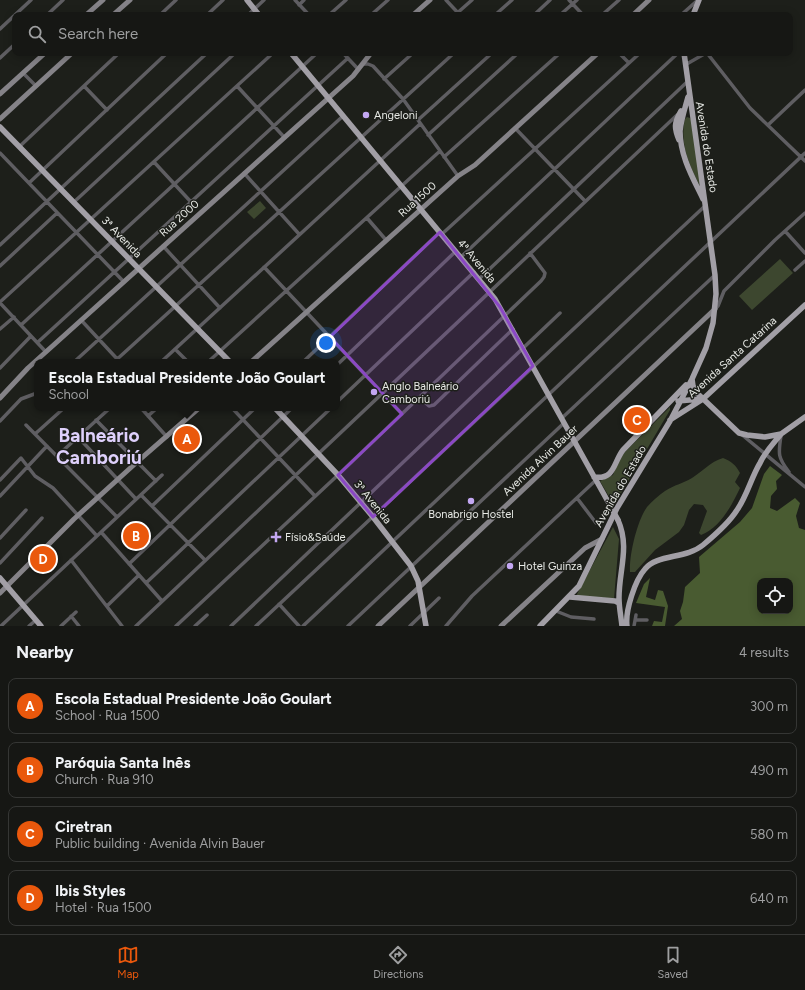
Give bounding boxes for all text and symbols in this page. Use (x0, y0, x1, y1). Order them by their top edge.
search box (12, 12, 793, 56)
icon: search (26, 23, 48, 45)
text: Search here (58, 25, 138, 43)
street label: Avenida do Estado (693, 101, 720, 194)
place label: Angeloni (374, 109, 418, 122)
marker: Angeloni (361, 110, 371, 120)
street label: Rua 1500 (396, 179, 439, 220)
street label: Rua 2000 (157, 197, 202, 239)
street label: 3ª Avenida (99, 214, 144, 261)
street label: 4ª Avenida (455, 237, 499, 286)
street label: Avenida Santa Catarina (685, 314, 779, 401)
your location (316, 333, 336, 353)
popup (34, 359, 340, 411)
text: Escola Estadual Presidente João Goulart (49, 369, 325, 387)
place label: Anglo Balneário Camboriú (382, 380, 459, 406)
text: School (49, 387, 89, 402)
marker: Anglo Balneário Camboriú (369, 387, 379, 397)
pin: C (624, 405, 650, 435)
street label: Avenida Alvin Bauer (500, 422, 581, 498)
district label: Balneário Camboriú (56, 424, 142, 469)
pin: A (174, 424, 200, 454)
street label: Avenida do Estado (592, 443, 649, 529)
street label: 3ª Avenida (351, 478, 394, 527)
marker: Bonabrigo Hostel (466, 496, 476, 506)
place label: Bonabrigo Hostel (428, 508, 514, 521)
pin: B (123, 521, 149, 551)
marker: Físio&Saúde (270, 531, 282, 543)
place label: Físio&Saúde (285, 531, 346, 544)
pin: D (30, 544, 56, 574)
place label: Hotel Guinza (518, 560, 582, 573)
marker: Hotel Guinza (505, 561, 515, 571)
map controls (757, 578, 793, 614)
button: locate (757, 578, 793, 614)
text: Nearby (16, 642, 74, 662)
text: 4 results (739, 645, 789, 660)
text: Escola Estadual Presidente João Goulart (55, 690, 332, 708)
text: A (25, 699, 35, 714)
text: 300 m (750, 699, 788, 714)
text: School · Rua 1500 (55, 708, 160, 723)
text: Paróquia Santa Inês (55, 754, 190, 772)
text: B (26, 763, 34, 778)
text: 490 m (750, 763, 788, 778)
text: Church · Rua 910 (55, 772, 154, 787)
text: Ciretran (55, 818, 112, 836)
text: C (25, 827, 35, 842)
text: 580 m (750, 827, 788, 842)
text: Public building · Avenida Alvin Bauer (55, 836, 265, 851)
text: Ibis Styles (55, 882, 126, 900)
text: D (25, 891, 35, 906)
text: 640 m (750, 891, 788, 906)
text: Hotel · Rua 1500 (55, 900, 152, 915)
tab: Map (117, 944, 139, 981)
tab: Directions (373, 944, 423, 981)
tab: Saved (658, 944, 688, 981)

